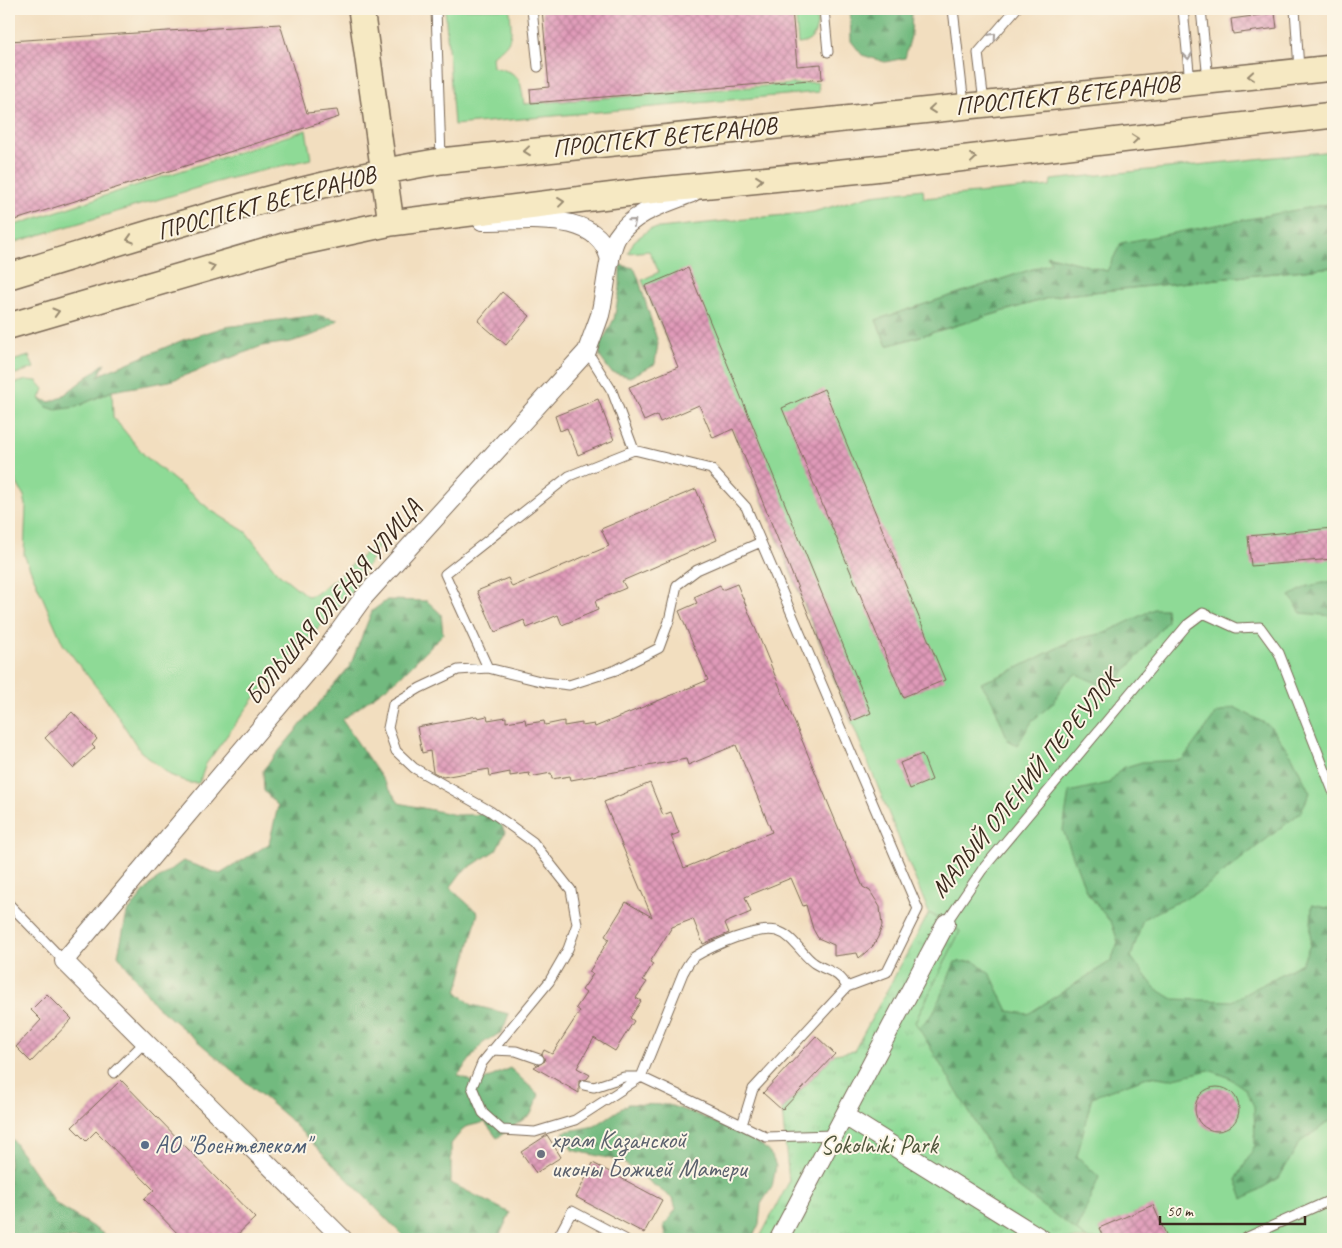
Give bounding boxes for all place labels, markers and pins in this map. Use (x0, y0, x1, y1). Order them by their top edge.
place label: храм Казанской иконы Божией Матери (551, 1124, 748, 1185)
place label: АО "Воентелеком" (155, 1129, 316, 1161)
marker: АО "Воентелеком" (139, 1139, 151, 1151)
marker: храм Казанской иконы Божией Матери (535, 1148, 547, 1160)

